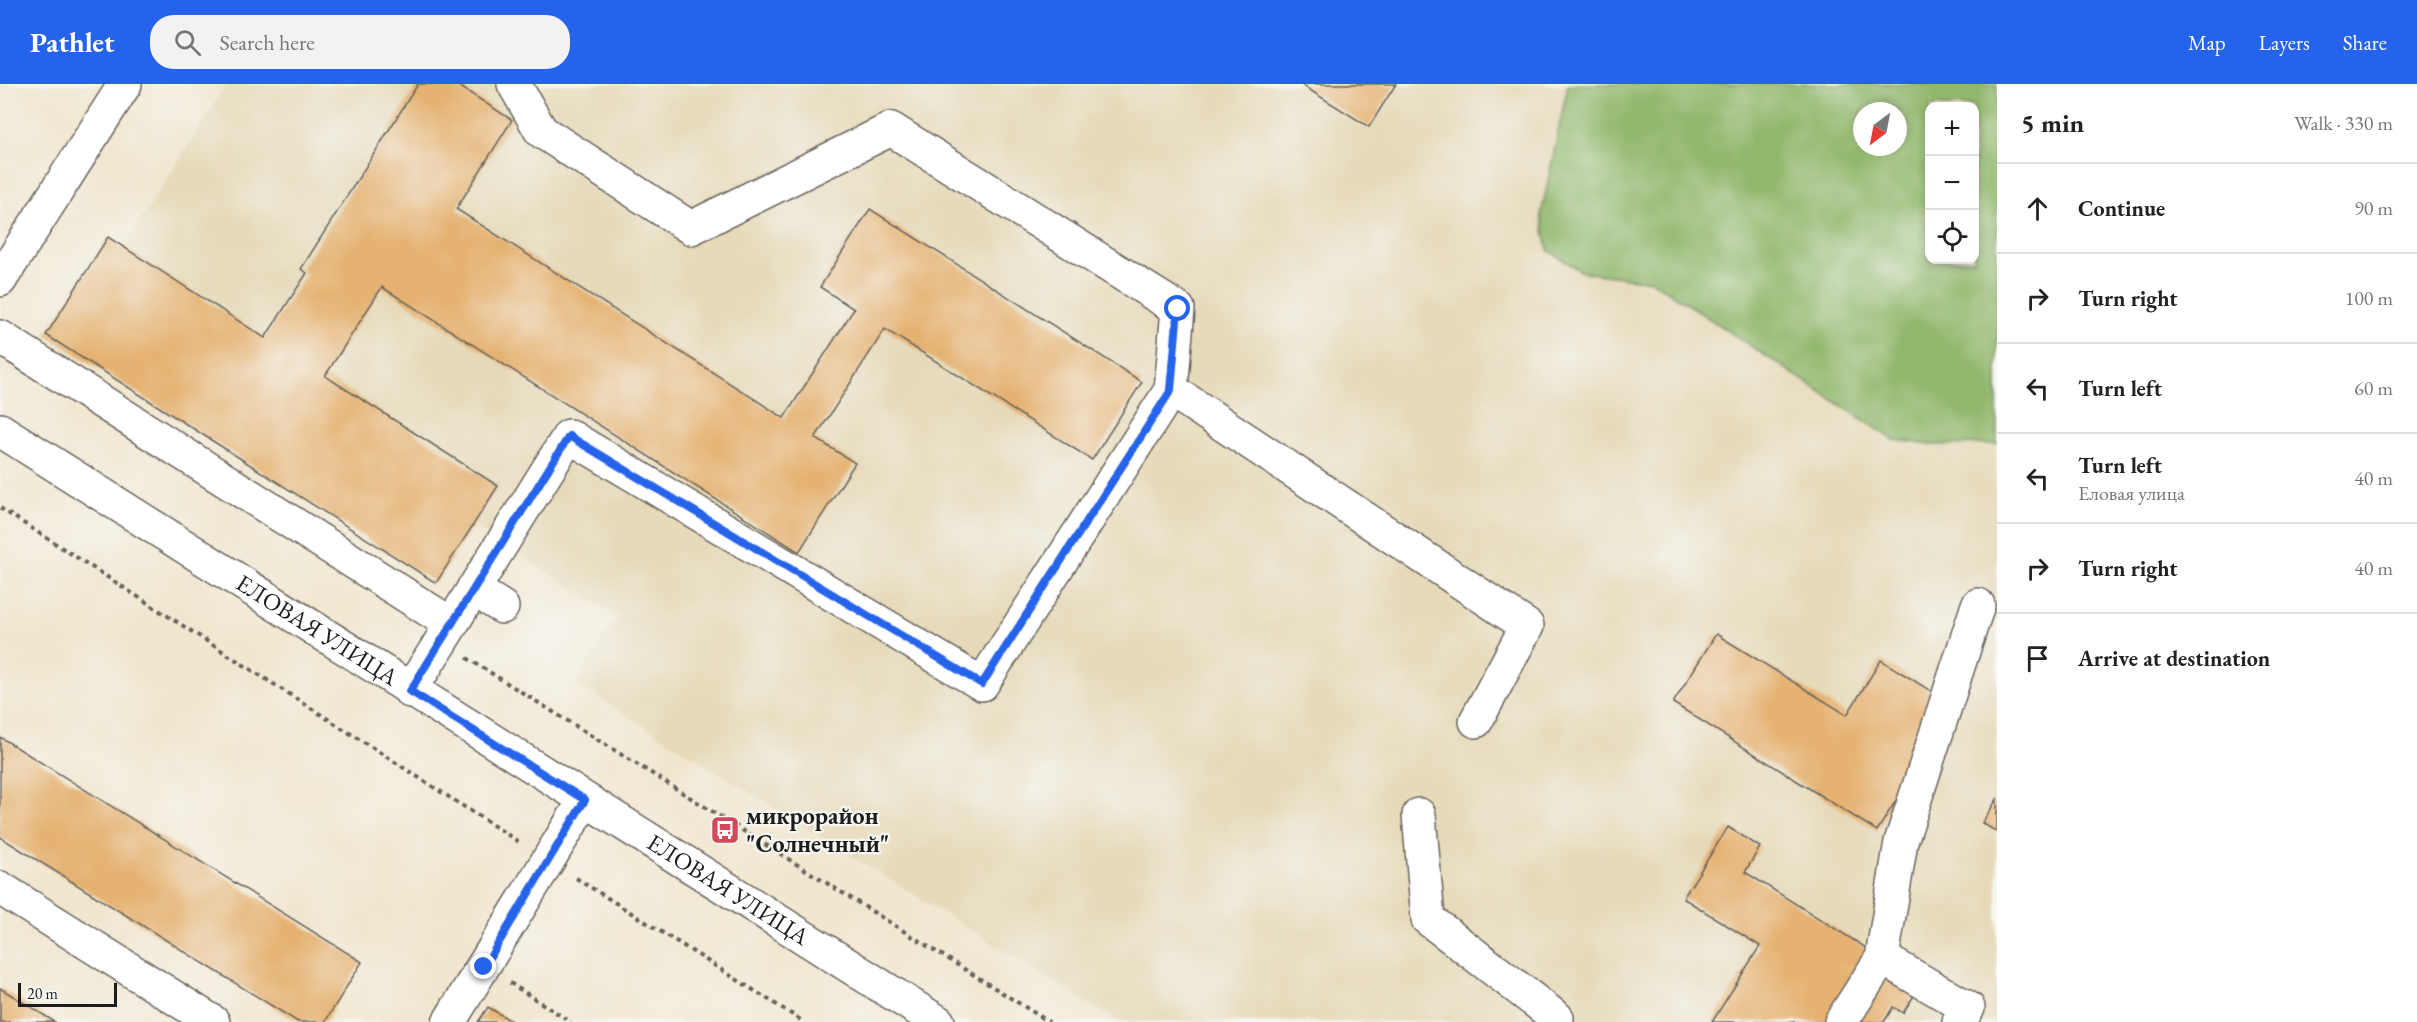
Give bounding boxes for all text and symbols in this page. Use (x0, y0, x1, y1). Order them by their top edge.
search box (150, 15, 570, 69)
text: Pathlet (30, 24, 114, 60)
icon: search (171, 26, 204, 59)
text: Search here (219, 28, 315, 57)
text: Map (2188, 29, 2226, 56)
text: Layers (2259, 29, 2310, 56)
text: Share (2343, 29, 2387, 56)
north arrow (1853, 102, 1907, 156)
map controls (1925, 102, 1979, 264)
button: + (1925, 102, 1979, 156)
text: 5 min (2021, 106, 2084, 140)
text: Walk · 330 m (2294, 110, 2393, 136)
button: − (1925, 156, 1979, 210)
icon: ahead (2021, 192, 2054, 225)
text: Continue (2078, 194, 2165, 223)
text: 90 m (2354, 195, 2393, 221)
button: locate (1925, 210, 1979, 264)
icon: right (2021, 282, 2054, 315)
text: Turn right (2078, 284, 2177, 313)
text: 100 m (2345, 285, 2393, 311)
route start (1164, 295, 1190, 321)
icon: left (2021, 372, 2054, 405)
text: Turn left (2078, 374, 2162, 403)
text: 60 m (2354, 375, 2393, 401)
text: Turn left (2078, 451, 2162, 480)
icon: left (2021, 462, 2054, 495)
text: 40 m (2354, 465, 2393, 491)
text: Еловая улица (2078, 480, 2185, 506)
icon: right (2021, 552, 2054, 585)
text: Turn right (2078, 554, 2177, 583)
text: 40 m (2354, 555, 2393, 581)
street label: ЕЛОВАЯ УЛИЦА (231, 567, 405, 693)
icon: arrive (2021, 642, 2054, 675)
text: Arrive at destination (2078, 644, 2270, 673)
place label: микрорайон "Солнечный" (746, 800, 889, 859)
bus stop icon: микрорайон "Солнечный" (709, 814, 741, 846)
street label: ЕЛОВАЯ УЛИЦА (642, 826, 816, 952)
route end (470, 953, 496, 979)
scale bar (18, 980, 117, 1008)
text: 20 m (27, 983, 58, 1004)

